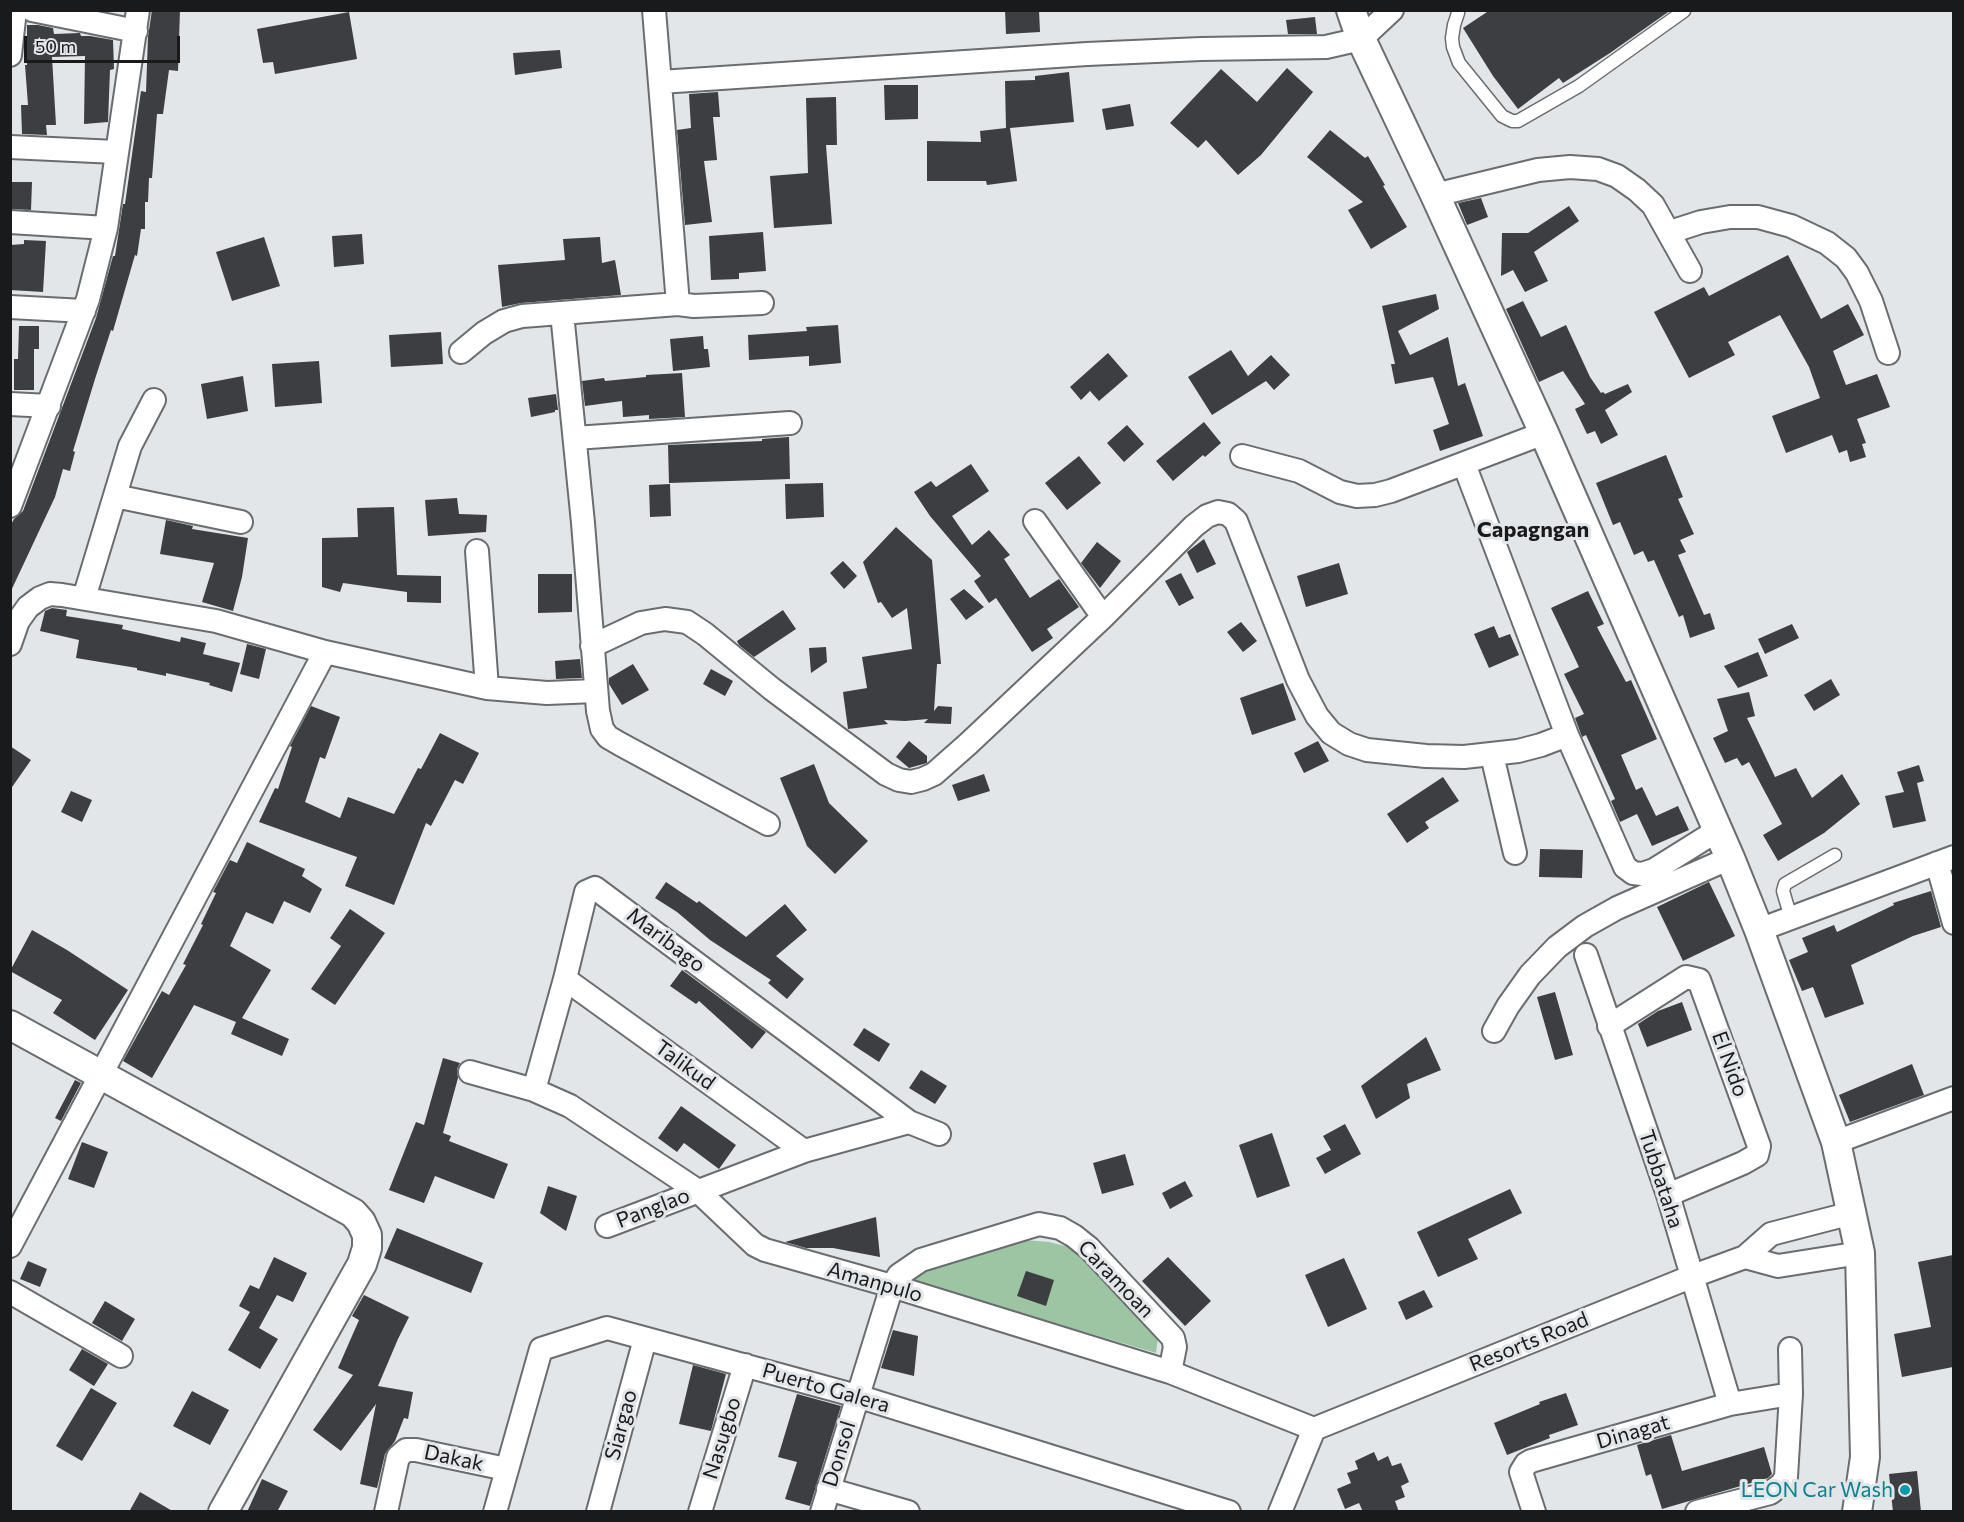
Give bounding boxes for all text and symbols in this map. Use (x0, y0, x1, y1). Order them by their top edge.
scale bar (27, 24, 183, 62)
text: 50 m (35, 35, 76, 57)
district label: Capagngan (1477, 517, 1589, 543)
street label: Maribago (622, 902, 710, 978)
street label: El Nido (1707, 1028, 1753, 1100)
street label: Talikud (650, 1035, 720, 1095)
street label: Tubbataha (1633, 1127, 1689, 1231)
street label: Panglao (613, 1183, 693, 1233)
street label: Caramoan (1073, 1235, 1159, 1323)
street label: Amanpulo (824, 1256, 926, 1308)
street label: Resorts Road (1466, 1307, 1592, 1377)
street label: Puerto Galera (759, 1358, 893, 1418)
street label: Siargao (600, 1387, 642, 1463)
street label: Nasugbo (698, 1394, 746, 1482)
street label: Dinagat (1594, 1410, 1672, 1454)
street label: Donsol (817, 1418, 861, 1490)
street label: Dakak (422, 1439, 486, 1477)
place label: LEON Car Wash (1741, 1477, 1893, 1503)
marker: LEON Car Wash (1898, 1483, 1912, 1497)

